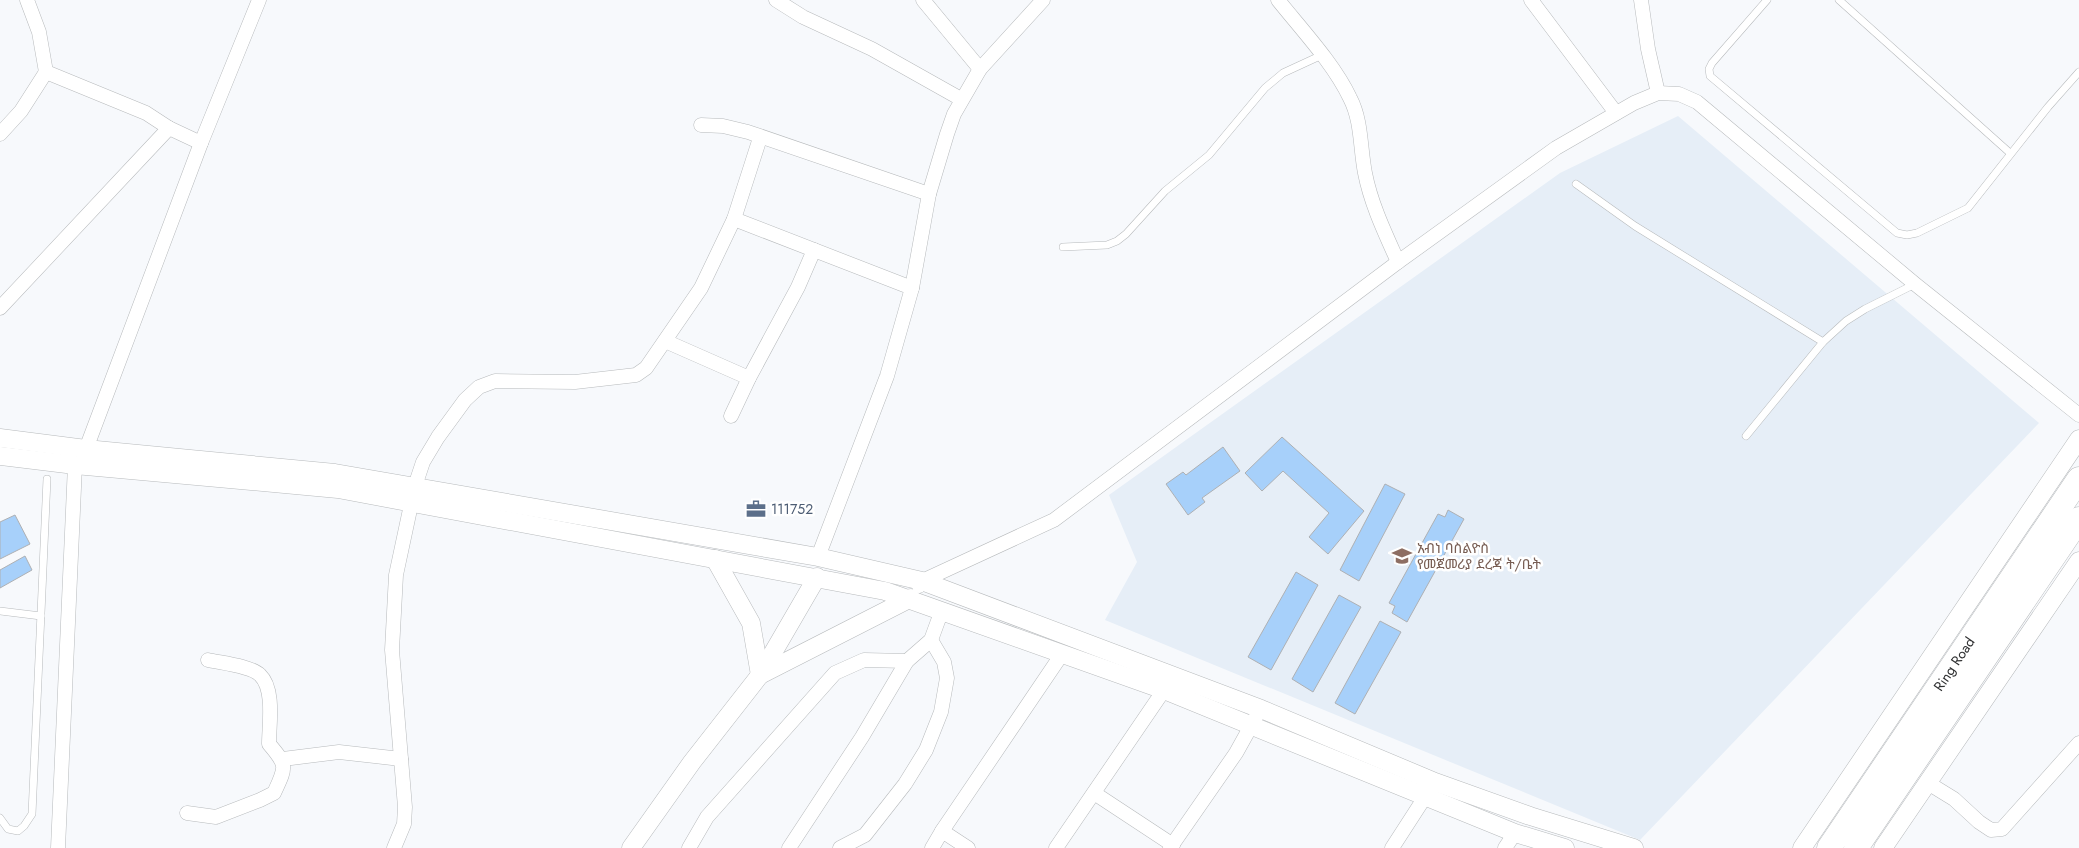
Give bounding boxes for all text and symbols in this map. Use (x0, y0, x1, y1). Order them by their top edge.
office icon: 111752 (745, 498, 767, 520)
place label: 111752 (771, 499, 813, 519)
place label: አብነ ባስልዮስ የመጀመሪያ ደረጃ ት/ቤት (1417, 538, 1542, 574)
school or university icon: አብነ ባስልዮስ የመጀመሪያ ደረጃ ት/ቤት (1391, 545, 1413, 567)
street label: Ring Road (1929, 633, 1979, 695)

